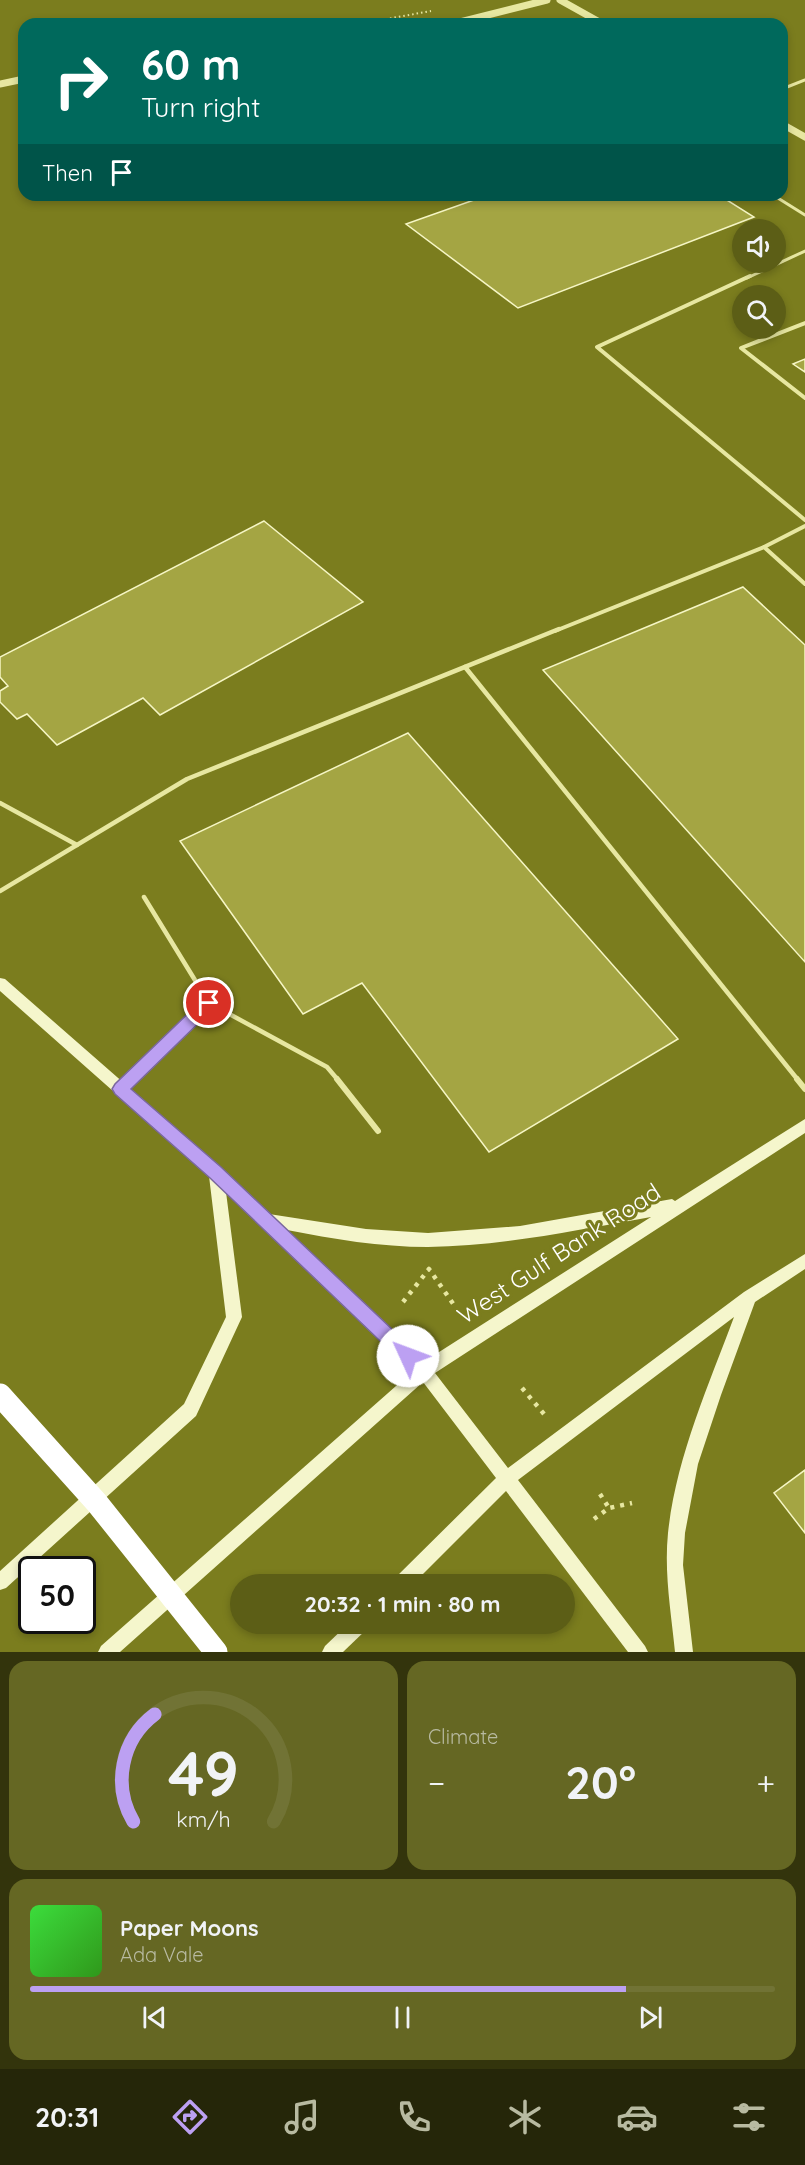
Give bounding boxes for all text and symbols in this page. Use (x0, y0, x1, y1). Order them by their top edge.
text: 60 m (141, 38, 241, 91)
icon: right (42, 42, 120, 120)
text: Turn right (141, 90, 260, 124)
icon: arrive (105, 156, 138, 189)
text: Then (42, 159, 93, 187)
map controls (732, 219, 786, 339)
button: sound (732, 219, 786, 273)
button: search (732, 285, 786, 339)
pin (183, 977, 234, 1028)
icon: arrive (192, 986, 225, 1019)
street label: West Gulf Bank Road (451, 1176, 666, 1330)
position arrow (376, 1324, 440, 1388)
speed limit sign: 50 (18, 1556, 96, 1634)
text: 20:32 · 1 min · 80 m (304, 1590, 501, 1618)
text: Climate (428, 1724, 498, 1749)
text: 49 (168, 1734, 239, 1812)
text: 20° (565, 1754, 636, 1810)
text: − (428, 1762, 445, 1803)
text: + (756, 1762, 775, 1803)
text: km/h (176, 1807, 231, 1833)
text: Paper Moons (120, 1914, 259, 1942)
text: Ada Vale (120, 1942, 204, 1967)
icon: previous (138, 2001, 171, 2034)
icon: pause (386, 2001, 419, 2034)
icon: next (634, 2001, 667, 2034)
icon: directions (169, 2096, 211, 2138)
icon: music (281, 2096, 323, 2138)
icon: phone (393, 2096, 435, 2138)
icon: climate (504, 2096, 546, 2138)
icon: car (616, 2096, 658, 2138)
icon: filters (728, 2096, 770, 2138)
text: 20:31 (35, 2100, 99, 2134)

